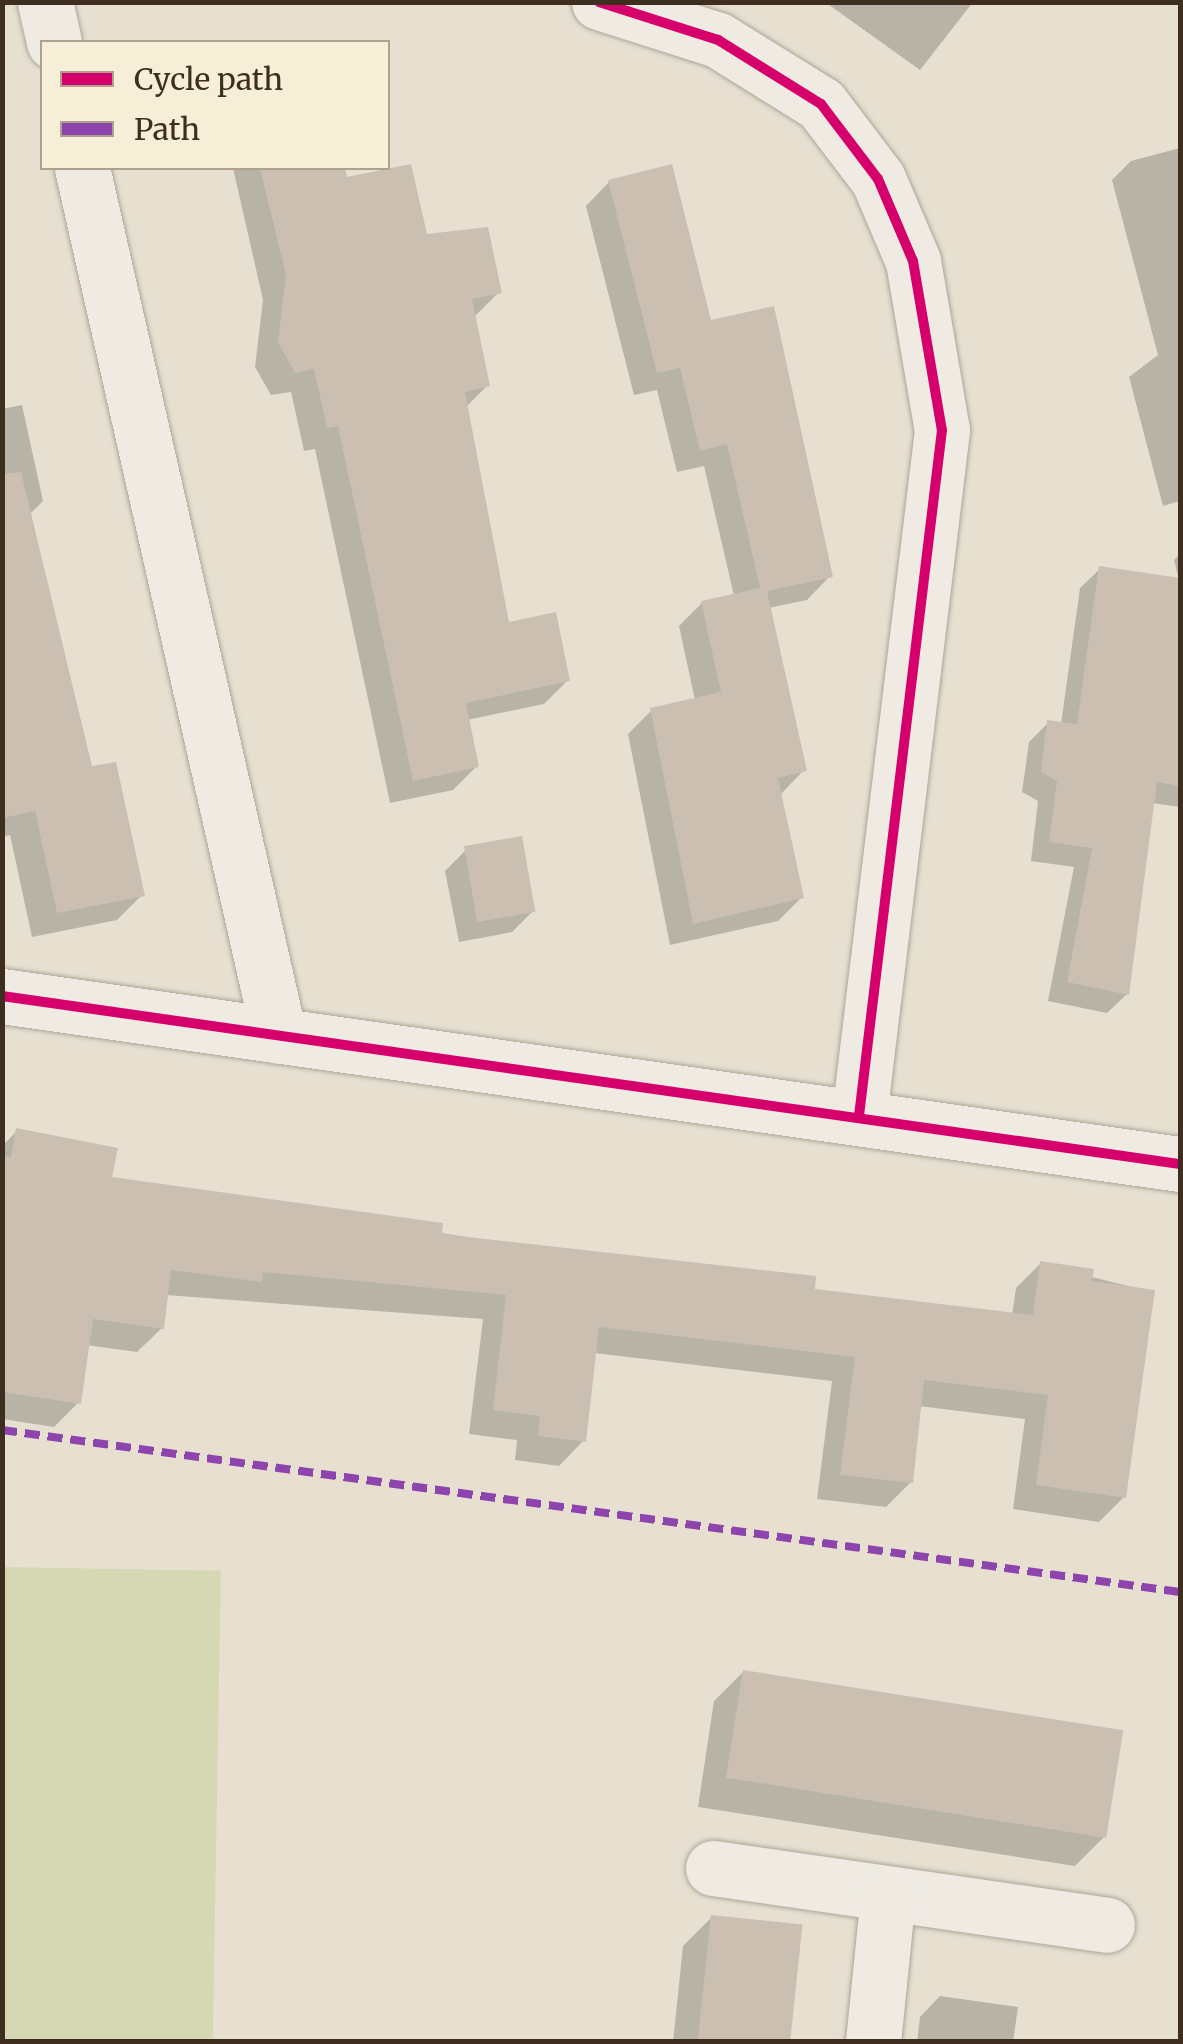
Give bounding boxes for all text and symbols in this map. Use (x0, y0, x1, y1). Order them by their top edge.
legend (40, 40, 390, 170)
text: Cycle path (134, 60, 283, 98)
text: Path (134, 110, 200, 148)

